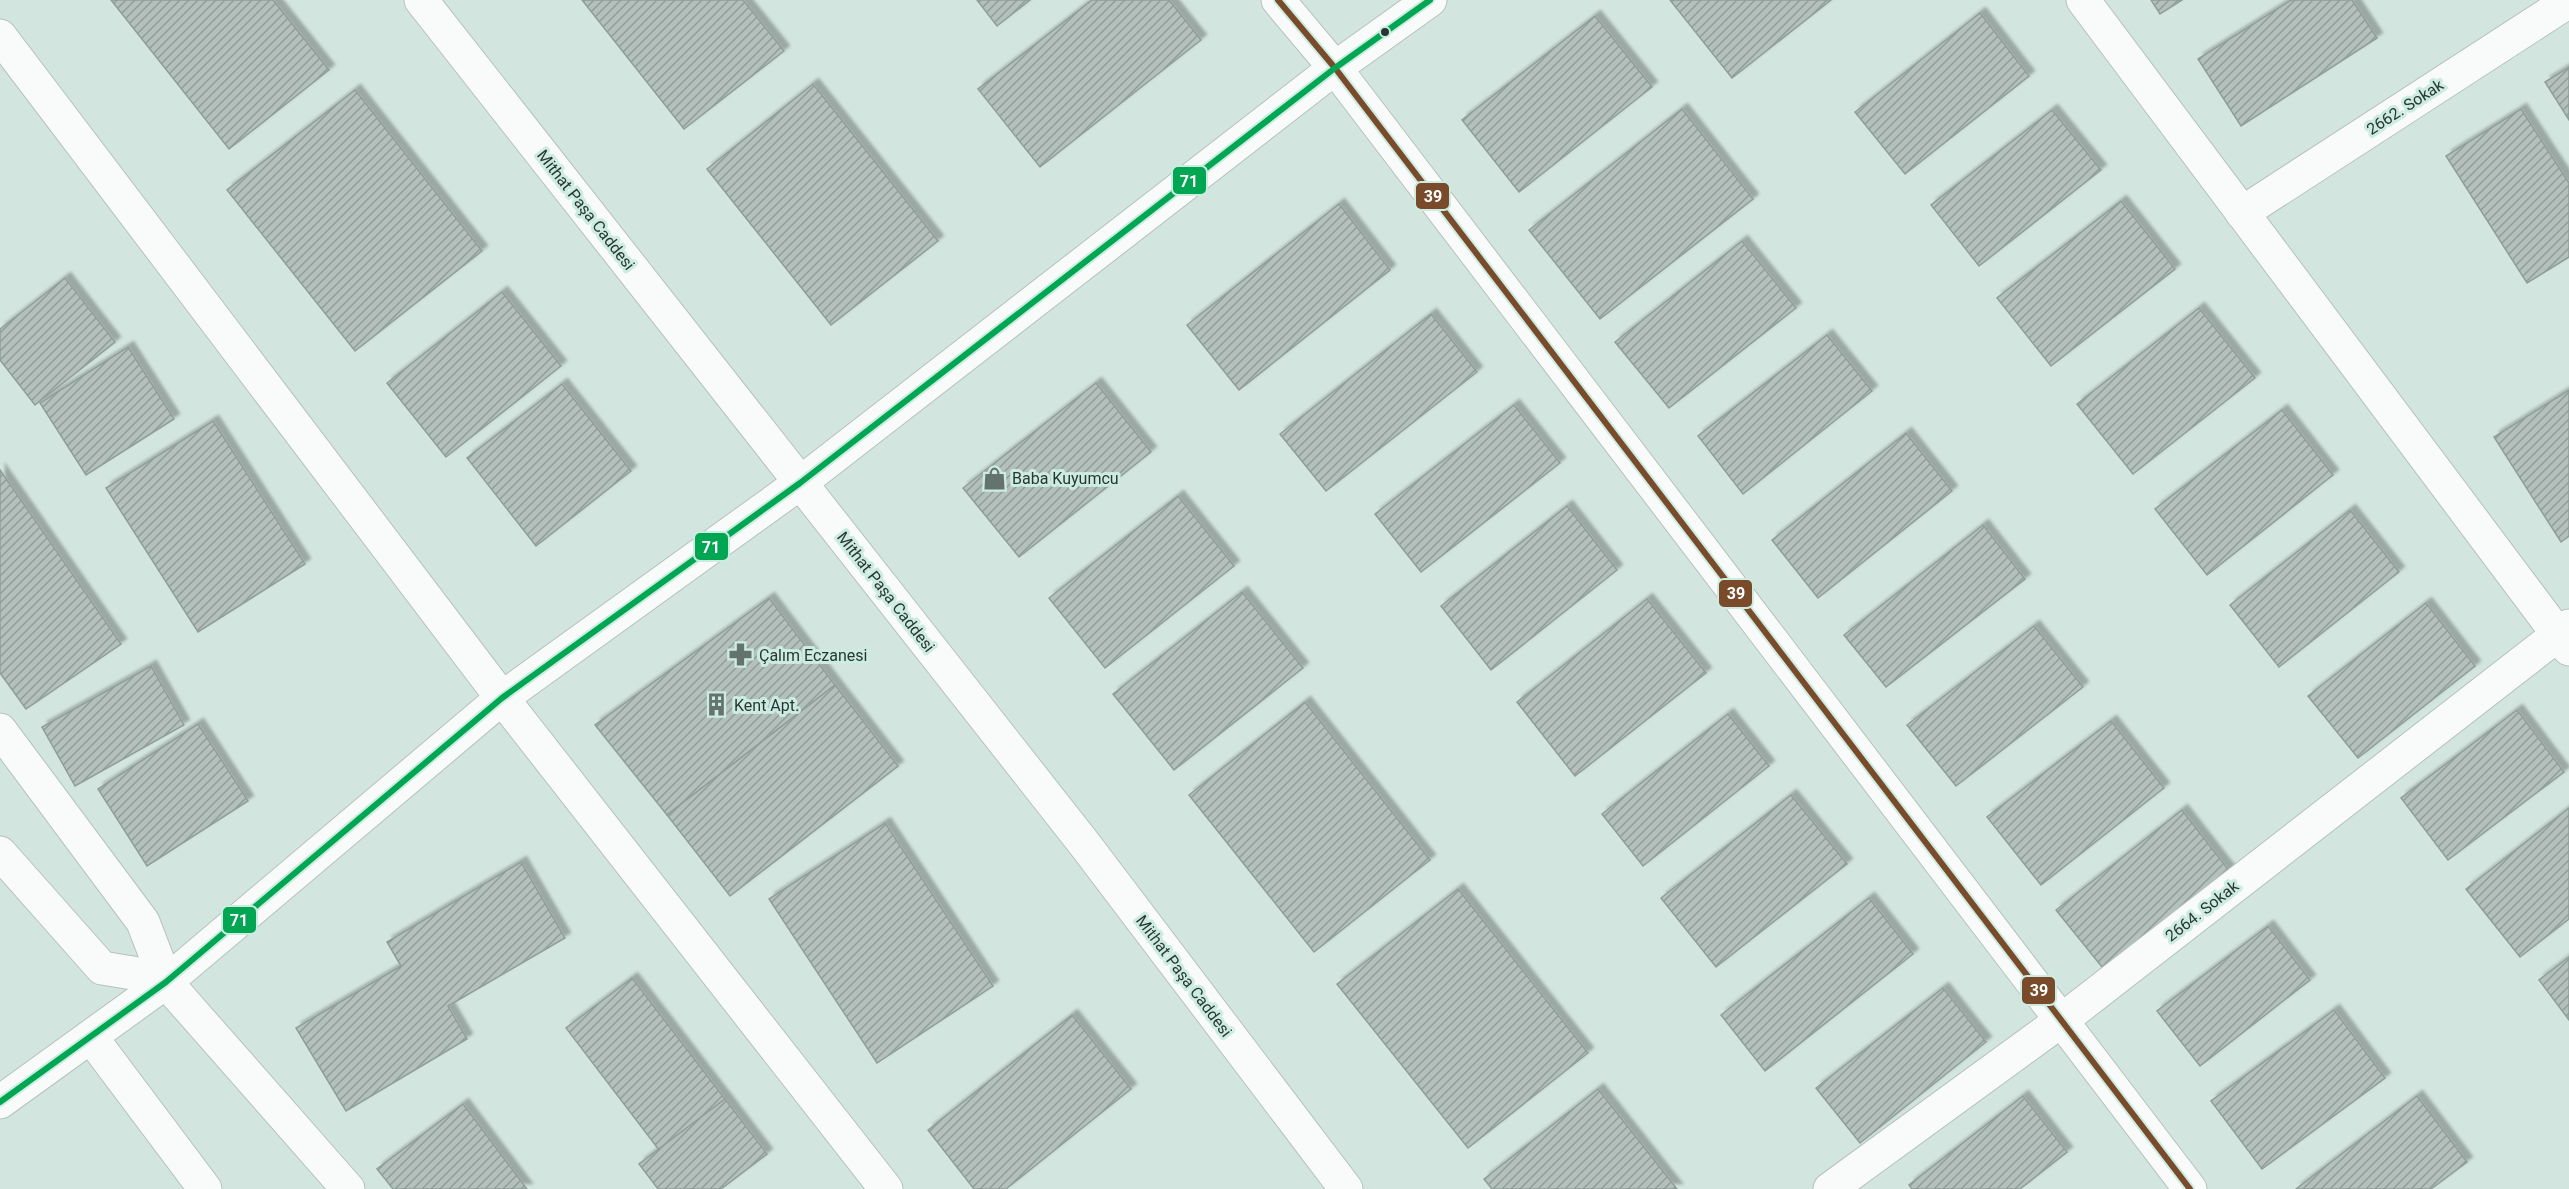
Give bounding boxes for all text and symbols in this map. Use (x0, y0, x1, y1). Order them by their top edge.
unlabelled marker (1379, 26, 1391, 38)
street label: 2662. Sokak (2363, 75, 2448, 139)
street label: Mithat Paşa Caddesi (533, 146, 639, 274)
line badge: 71 (1172, 166, 1207, 195)
text: 71 (1180, 172, 1198, 191)
line badge: 39 (1415, 182, 1450, 210)
text: 39 (1424, 187, 1442, 206)
shop icon: Baba Kuyumcu (981, 465, 1007, 491)
place label: Baba Kuyumcu (1012, 469, 1119, 488)
street label: Mithat Paşa Caddesi (833, 528, 939, 656)
line badge: 71 (694, 532, 729, 561)
text: 71 (702, 538, 720, 557)
line badge: 39 (1718, 579, 1753, 608)
text: 39 (1727, 584, 1745, 603)
pharmacy icon: Çalım Eczanesi (728, 642, 754, 668)
place label: Çalım Eczanesi (759, 646, 867, 665)
building icon: Kent Apt. (703, 692, 729, 718)
place label: Kent Apt. (734, 696, 799, 715)
street label: 2664. Sokak (2162, 876, 2243, 945)
line badge: 71 (222, 906, 257, 934)
text: 71 (230, 911, 248, 930)
street label: Mithat Paşa Caddesi (1132, 911, 1236, 1041)
line badge: 39 (2021, 976, 2056, 1005)
text: 39 (2030, 981, 2048, 1000)

